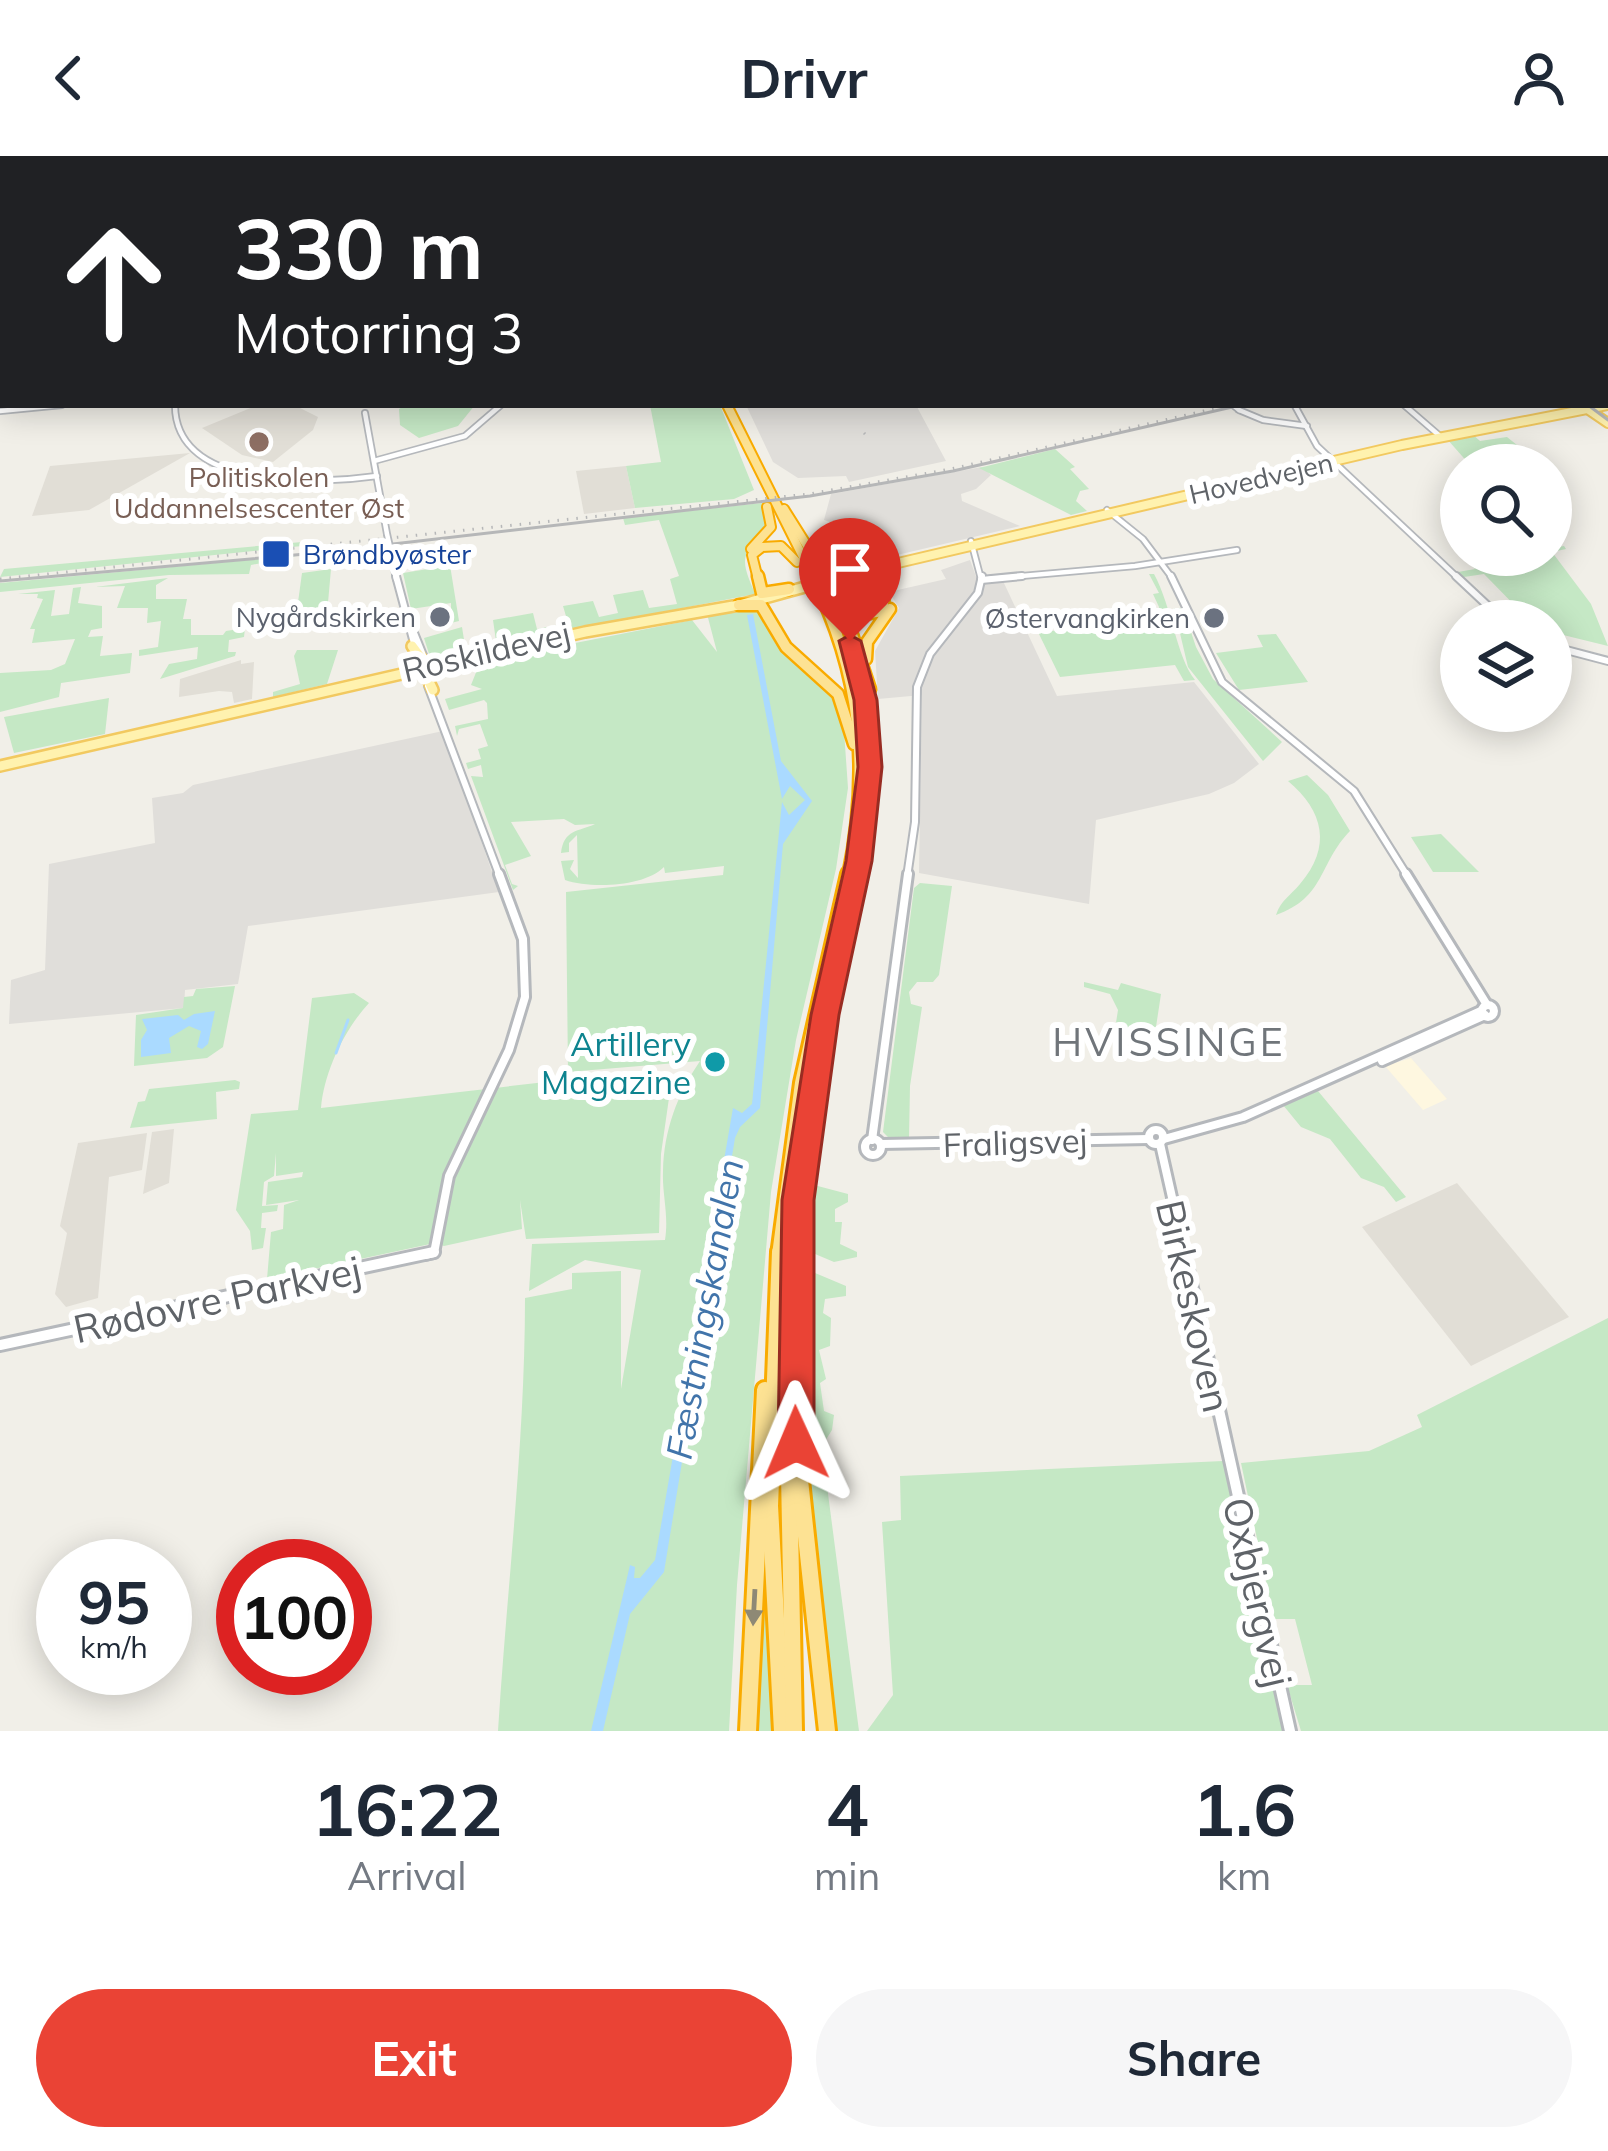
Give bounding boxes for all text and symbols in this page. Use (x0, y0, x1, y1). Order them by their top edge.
text: Drivr (740, 44, 868, 112)
icon: back (36, 45, 102, 111)
icon: person (1506, 45, 1572, 111)
text: 330 m (234, 195, 484, 300)
icon: ahead (36, 204, 192, 360)
text: Motorring 3 (234, 299, 523, 367)
marker: Politiskolen Uddannelsescenter Øst (246, 429, 272, 455)
map controls (1440, 444, 1572, 732)
button: search (1440, 444, 1572, 576)
street label: Hovedvejen (1186, 445, 1336, 511)
place label: Politiskolen Uddannelsescenter Øst (114, 460, 404, 525)
pin (799, 518, 901, 641)
icon: arrive (817, 536, 883, 602)
place label: Brøndbyøster (303, 537, 471, 571)
marker: Brøndbyøster (260, 538, 292, 570)
place label: Nygårdskirken (236, 600, 416, 634)
button: layers (1440, 600, 1572, 732)
place label: Østervangkirken (985, 601, 1190, 635)
marker: Nygårdskirken (427, 604, 453, 630)
marker: Østervangkirken (1201, 605, 1227, 631)
street label: Roskildevej (398, 612, 574, 690)
district label: HVISSINGE (1052, 1017, 1286, 1066)
place label: Artillery Magazine (541, 1023, 691, 1102)
marker: Artillery Magazine (702, 1049, 728, 1075)
street label: Fraligsvej (942, 1119, 1088, 1165)
water label: Fæstningskanalen (655, 1156, 753, 1462)
street label: Birkeskoven (1146, 1195, 1242, 1417)
street label: Rødovre Parkvej (69, 1245, 365, 1353)
position arrow (733, 1380, 859, 1506)
street label: Oxbjergvej (1212, 1492, 1304, 1692)
speed limit sign: 100 (216, 1539, 372, 1695)
text: 95 (78, 1564, 150, 1639)
one-way arrow (744, 1589, 763, 1627)
text: km/h (80, 1628, 148, 1666)
text: 16:22 (312, 1764, 502, 1854)
text: 4 (826, 1764, 869, 1854)
text: 1.6 (1192, 1764, 1296, 1854)
text: Arrival (347, 1851, 467, 1900)
text: min (814, 1851, 880, 1900)
text: km (1217, 1851, 1271, 1900)
button: Exit (36, 1989, 792, 2127)
button: Share (816, 1989, 1572, 2127)

